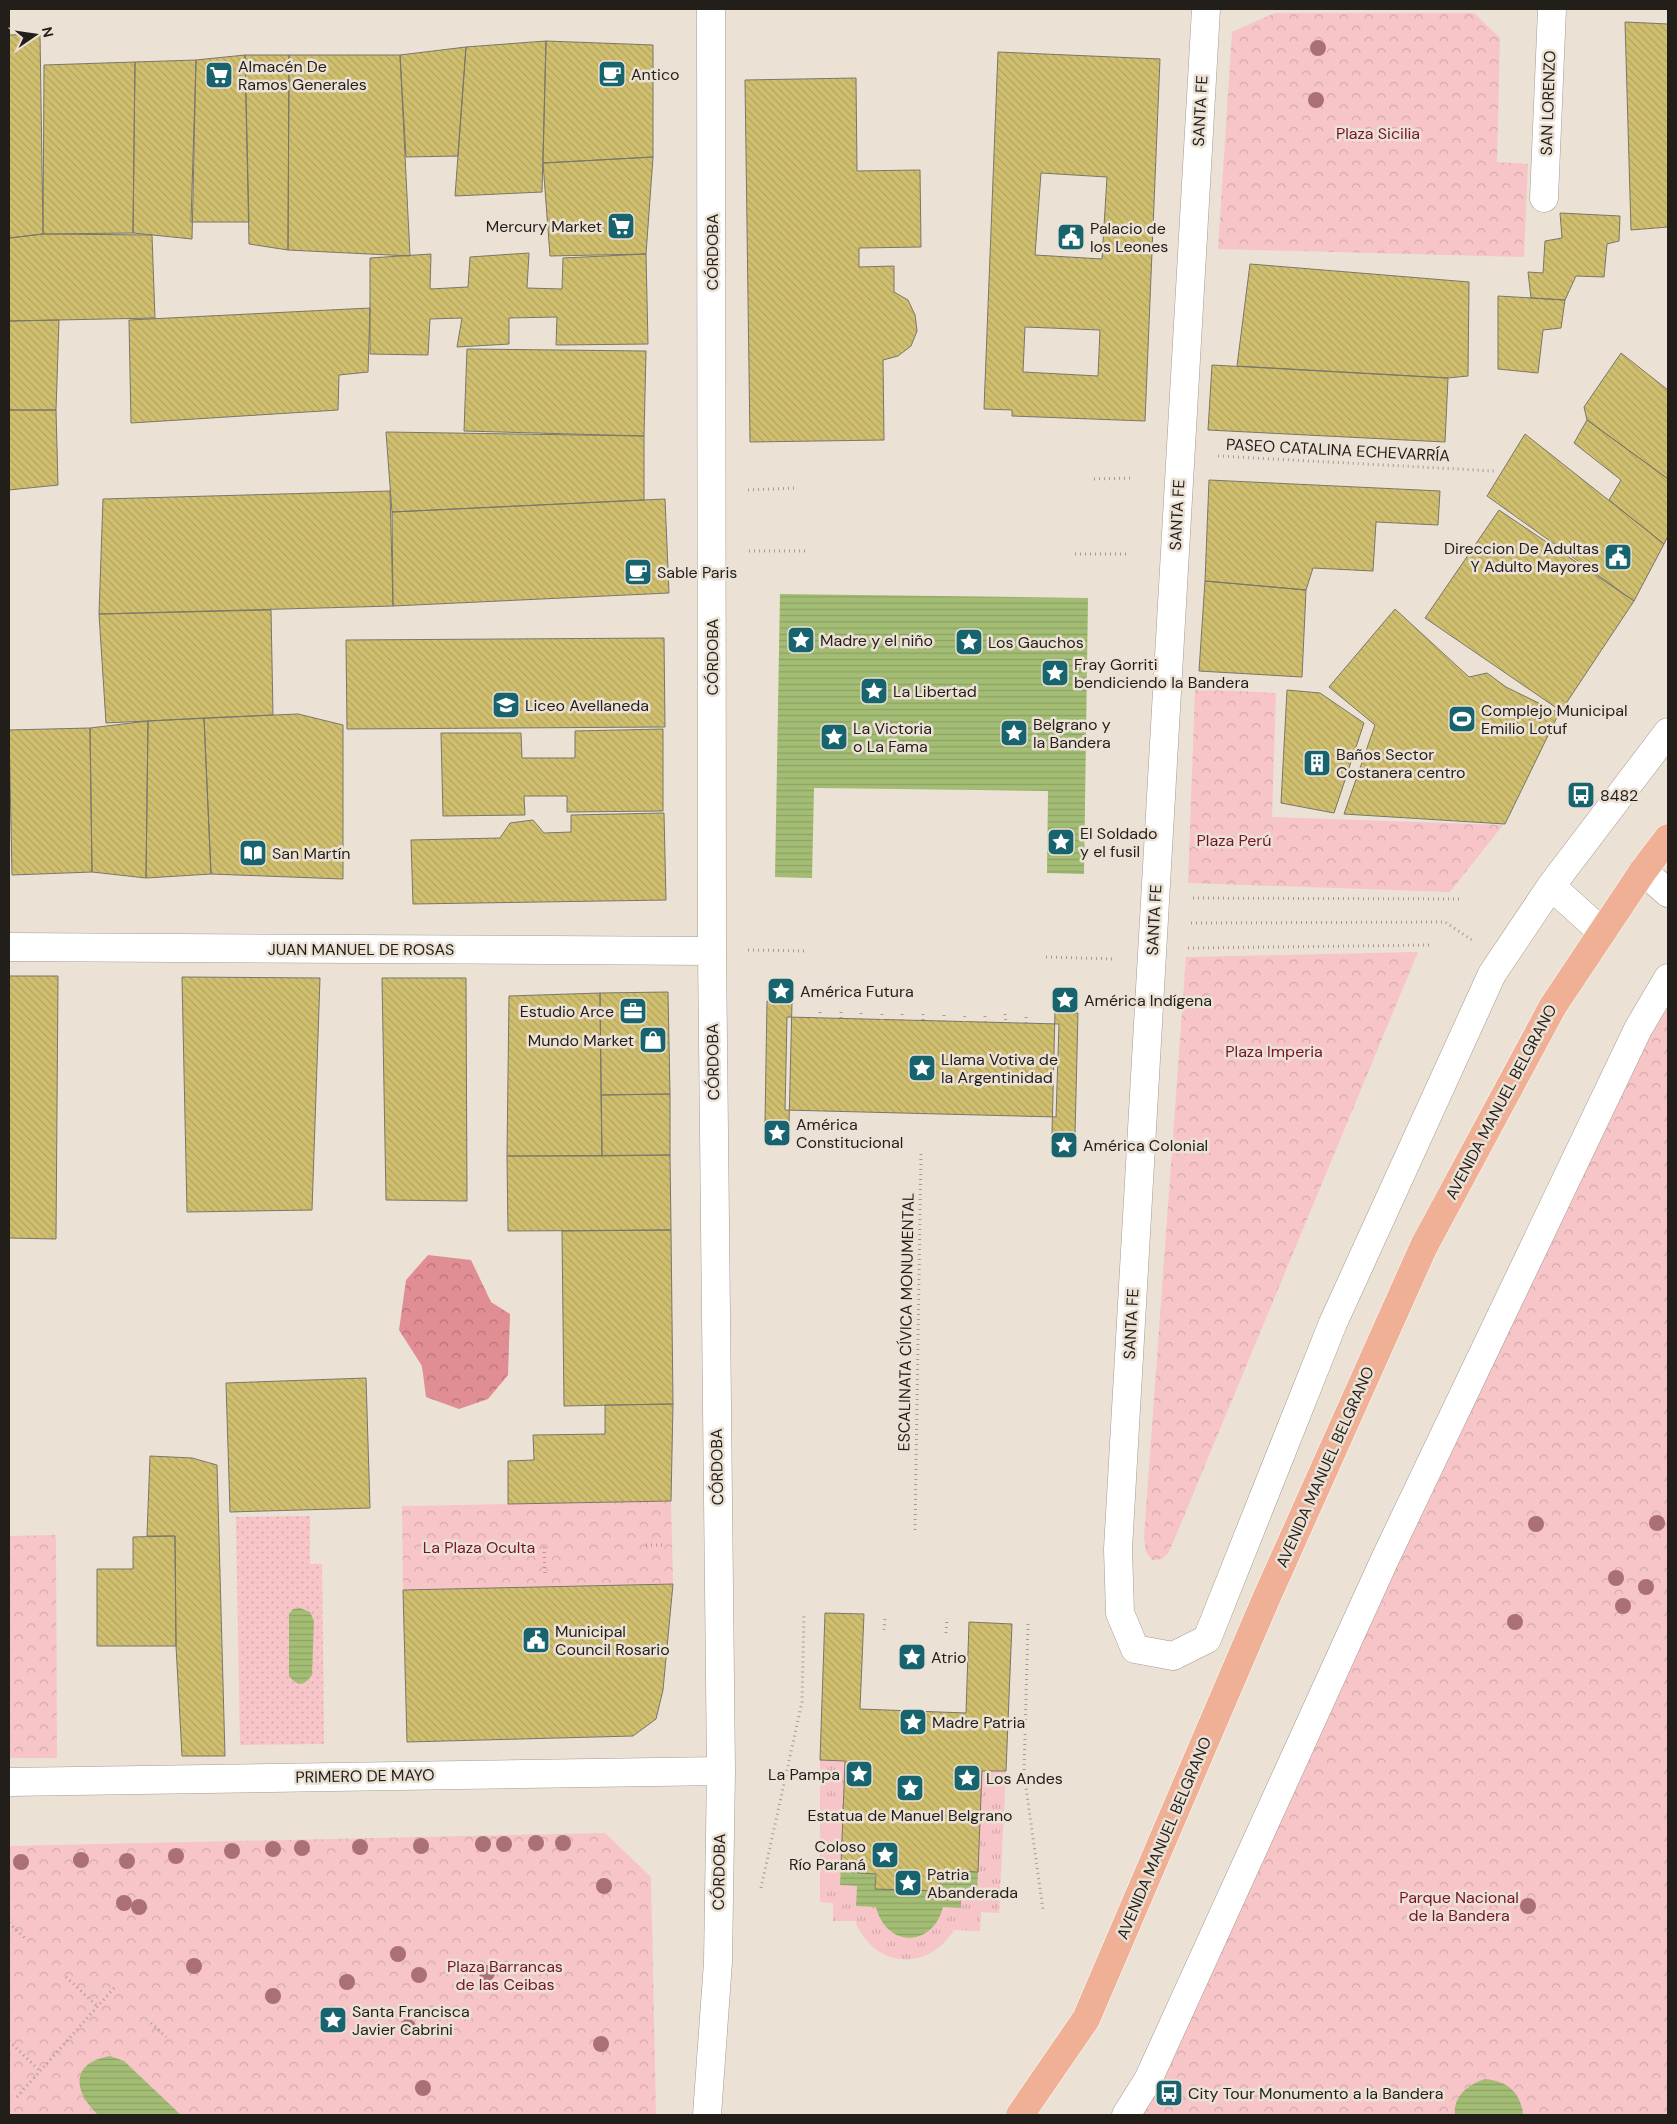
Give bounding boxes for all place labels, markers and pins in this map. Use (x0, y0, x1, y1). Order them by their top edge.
place label: Almacén De Ramos Generales (238, 56, 367, 95)
cafe icon: Antico (597, 59, 627, 89)
supermarket icon: Almacén De Ramos Generales (204, 60, 234, 90)
place label: Antico (631, 64, 680, 85)
supermarket icon: Mercury Market (606, 211, 636, 241)
place label: Mercury Market (486, 216, 602, 237)
place label: Palacio de los Leones (1090, 218, 1168, 257)
public building icon: Palacio de los Leones (1056, 222, 1086, 252)
place label: Direccion De Adultas Y Adulto Mayores (1444, 538, 1599, 577)
public building icon: Direccion De Adultas Y Adulto Mayores (1603, 542, 1633, 572)
cafe icon: Sable Paris (623, 557, 653, 587)
place label: Sable Paris (657, 562, 737, 583)
place icon: Madre y el niño (786, 625, 816, 655)
place icon: Los Gauchos (954, 627, 984, 657)
place label: Madre y el niño (820, 630, 933, 651)
place label: Los Gauchos (988, 632, 1084, 653)
place label: Fray Gorriti bendiciendo la Bandera (1074, 654, 1249, 693)
place icon: Fray Gorriti bendiciendo la Bandera (1040, 658, 1070, 688)
place icon: La Libertad (859, 676, 889, 706)
place label: La Libertad (893, 681, 977, 702)
school or university icon: Liceo Avellaneda (491, 690, 521, 720)
place label: Liceo Avellaneda (525, 695, 649, 716)
place label: Complejo Municipal Emilio Lotuf (1481, 700, 1627, 739)
sports icon: Complejo Municipal Emilio Lotuf (1447, 704, 1477, 734)
place label: Belgrano y la Bandera (1033, 714, 1111, 753)
place label: La Victoria o La Fama (853, 718, 932, 757)
place icon: Belgrano y la Bandera (999, 718, 1029, 748)
place icon: La Victoria o La Fama (819, 722, 849, 752)
place label: Baños Sector Costanera centro (1336, 744, 1466, 783)
building icon: Baños Sector Costanera centro (1302, 748, 1332, 778)
bus stop icon: 8482 (1566, 780, 1596, 810)
place label: 8482 (1600, 785, 1638, 806)
place label: El Soldado y el fusil (1080, 823, 1157, 862)
place icon: El Soldado y el fusil (1046, 827, 1076, 857)
library icon: San Martín (238, 838, 268, 868)
place label: San Martín (272, 843, 351, 864)
place icon: América Futura (766, 976, 796, 1006)
place label: América Futura (800, 981, 914, 1002)
place icon: América Indígena (1050, 985, 1080, 1015)
place label: América Indígena (1084, 990, 1212, 1011)
office icon: Estudio Arce (618, 996, 648, 1026)
place label: Estudio Arce (520, 1001, 614, 1022)
shop icon: Mundo Market (638, 1025, 668, 1055)
place label: Mundo Market (528, 1030, 634, 1051)
place label: Llama Votiva de la Argentinidad (941, 1049, 1058, 1088)
place icon: Llama Votiva de la Argentinidad (907, 1053, 937, 1083)
place label: América Constitucional (796, 1114, 903, 1153)
place icon: América Constitucional (762, 1118, 792, 1148)
place icon: América Colonial (1049, 1130, 1079, 1160)
place label: América Colonial (1083, 1135, 1208, 1156)
place label: Municipal Council Rosario (555, 1621, 670, 1660)
public building icon: Municipal Council Rosario (521, 1625, 551, 1655)
place icon: Atrio (897, 1642, 927, 1672)
place label: Atrio (931, 1647, 966, 1668)
place icon: Madre Patria (898, 1707, 928, 1737)
place label: Madre Patria (932, 1712, 1025, 1733)
place icon: La Pampa (844, 1759, 874, 1789)
place icon: Los Andes (952, 1763, 982, 1793)
place label: La Pampa (768, 1764, 840, 1785)
place label: Los Andes (986, 1768, 1063, 1789)
place icon: Estatua de Manuel Belgrano (895, 1773, 925, 1803)
place label: Estatua de Manuel Belgrano (807, 1805, 1013, 1826)
place label: Coloso Río Paraná (789, 1836, 866, 1875)
place icon: Coloso Río Paraná (870, 1840, 900, 1870)
place label: Patria Abanderada (927, 1864, 1018, 1903)
place icon: Patria Abanderada (893, 1868, 923, 1898)
place label: Santa Francisca Javier Cabrini (352, 2001, 470, 2040)
place icon: Santa Francisca Javier Cabrini (318, 2005, 348, 2035)
bus stop icon: City Tour Monumento a la Bandera (1154, 2078, 1184, 2108)
place label: City Tour Monumento a la Bandera (1188, 2083, 1444, 2104)

